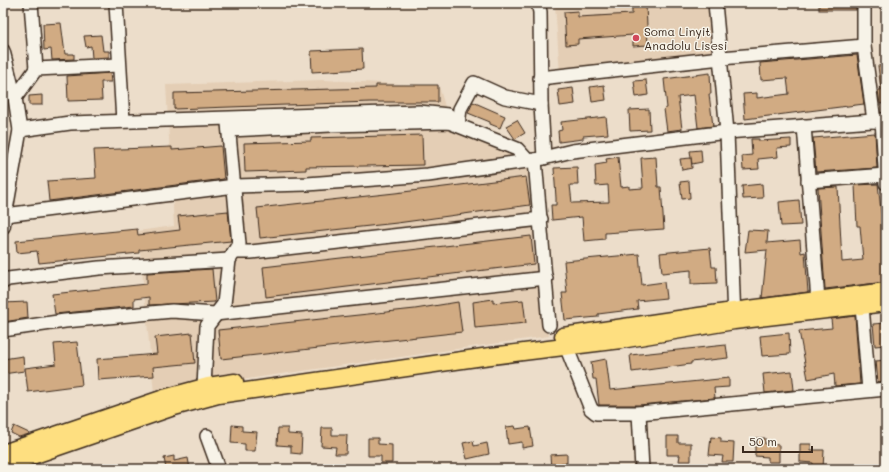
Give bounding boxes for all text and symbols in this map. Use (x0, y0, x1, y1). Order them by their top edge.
place label: Soma Linyit Anadolu Lisesi (644, 23, 727, 53)
marker: Soma Linyit Anadolu Lisesi (631, 33, 641, 43)
scale bar (743, 428, 812, 454)
text: 50 m (749, 433, 777, 449)

